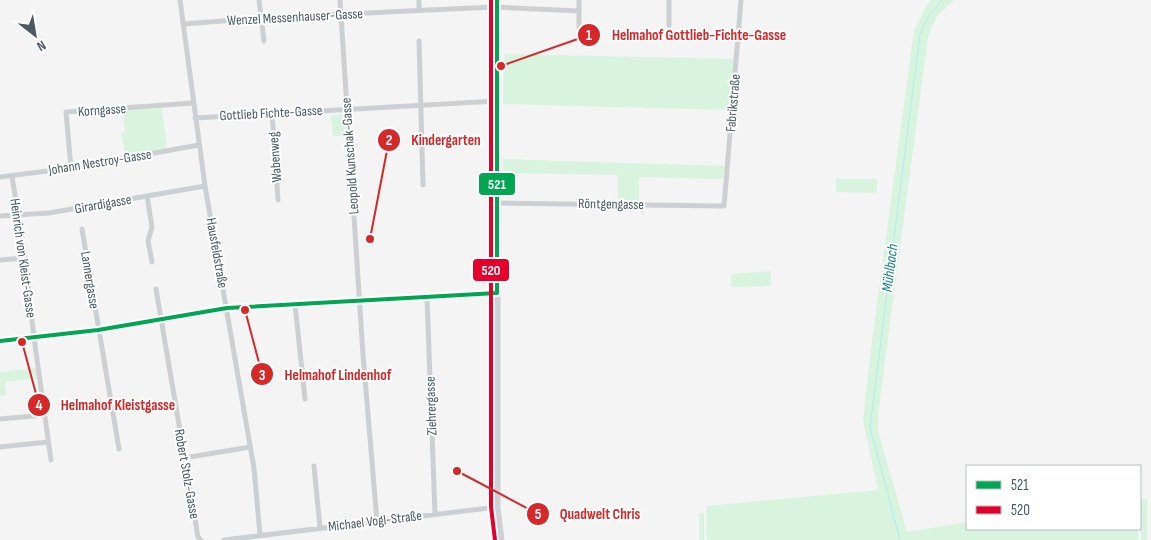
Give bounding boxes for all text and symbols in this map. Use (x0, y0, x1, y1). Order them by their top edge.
street label: Wenzel Messenhauser-Gasse (227, 5, 363, 29)
north arrow (10, 10, 60, 60)
callout: Helmahof Gottlieb-Fichte-Gasse (577, 20, 796, 50)
text: 1 (586, 26, 592, 45)
text: Helmahof Gottlieb-Fichte-Gasse (612, 26, 786, 45)
text: N (34, 37, 49, 55)
street label: Fabrikstraße (722, 73, 744, 133)
street label: Leopold Kunschak-Gasse (337, 97, 363, 215)
street label: Korngasse (77, 100, 127, 120)
street label: Gottlieb Fichte-Gasse (219, 102, 323, 124)
callout: Kindergarten (376, 125, 491, 155)
street label: Wabenweg (265, 131, 285, 183)
text: 2 (386, 131, 392, 150)
text: Kindergarten (411, 131, 481, 150)
street label: Johann Nestroy-Gasse (46, 145, 153, 179)
line badge: 521 (478, 172, 516, 196)
text: 521 (488, 176, 506, 193)
street label: Girardigasse (73, 191, 133, 217)
street label: Röntgengasse (578, 195, 644, 213)
street label: Heinrich von Kleist-Gasse (6, 197, 40, 319)
street label: Hausfeldstraße (202, 216, 232, 290)
water label: Mühlbach (878, 243, 902, 293)
street label: Lannergasse (77, 250, 103, 310)
line badge: 520 (472, 258, 510, 282)
text: 520 (482, 262, 501, 279)
callout: Helmahof Lindenhof (249, 359, 401, 389)
text: 3 (259, 366, 266, 385)
text: Helmahof Lindenhof (285, 366, 392, 385)
street label: Ziehrergasse (421, 376, 441, 436)
callout: Helmahof Kleistgasse (26, 390, 186, 420)
text: 4 (36, 396, 43, 415)
text: Helmahof Kleistgasse (61, 396, 175, 415)
street label: Robert Stolz-Gasse (171, 428, 203, 520)
legend (966, 465, 1141, 530)
text: 521 (1011, 476, 1029, 495)
callout: Quadwelt Chris (525, 499, 651, 529)
text: 520 (1011, 501, 1030, 520)
text: 5 (535, 505, 542, 524)
text: Quadwelt Chris (560, 505, 641, 524)
street label: Michael Vogl-Straße (327, 507, 423, 535)

